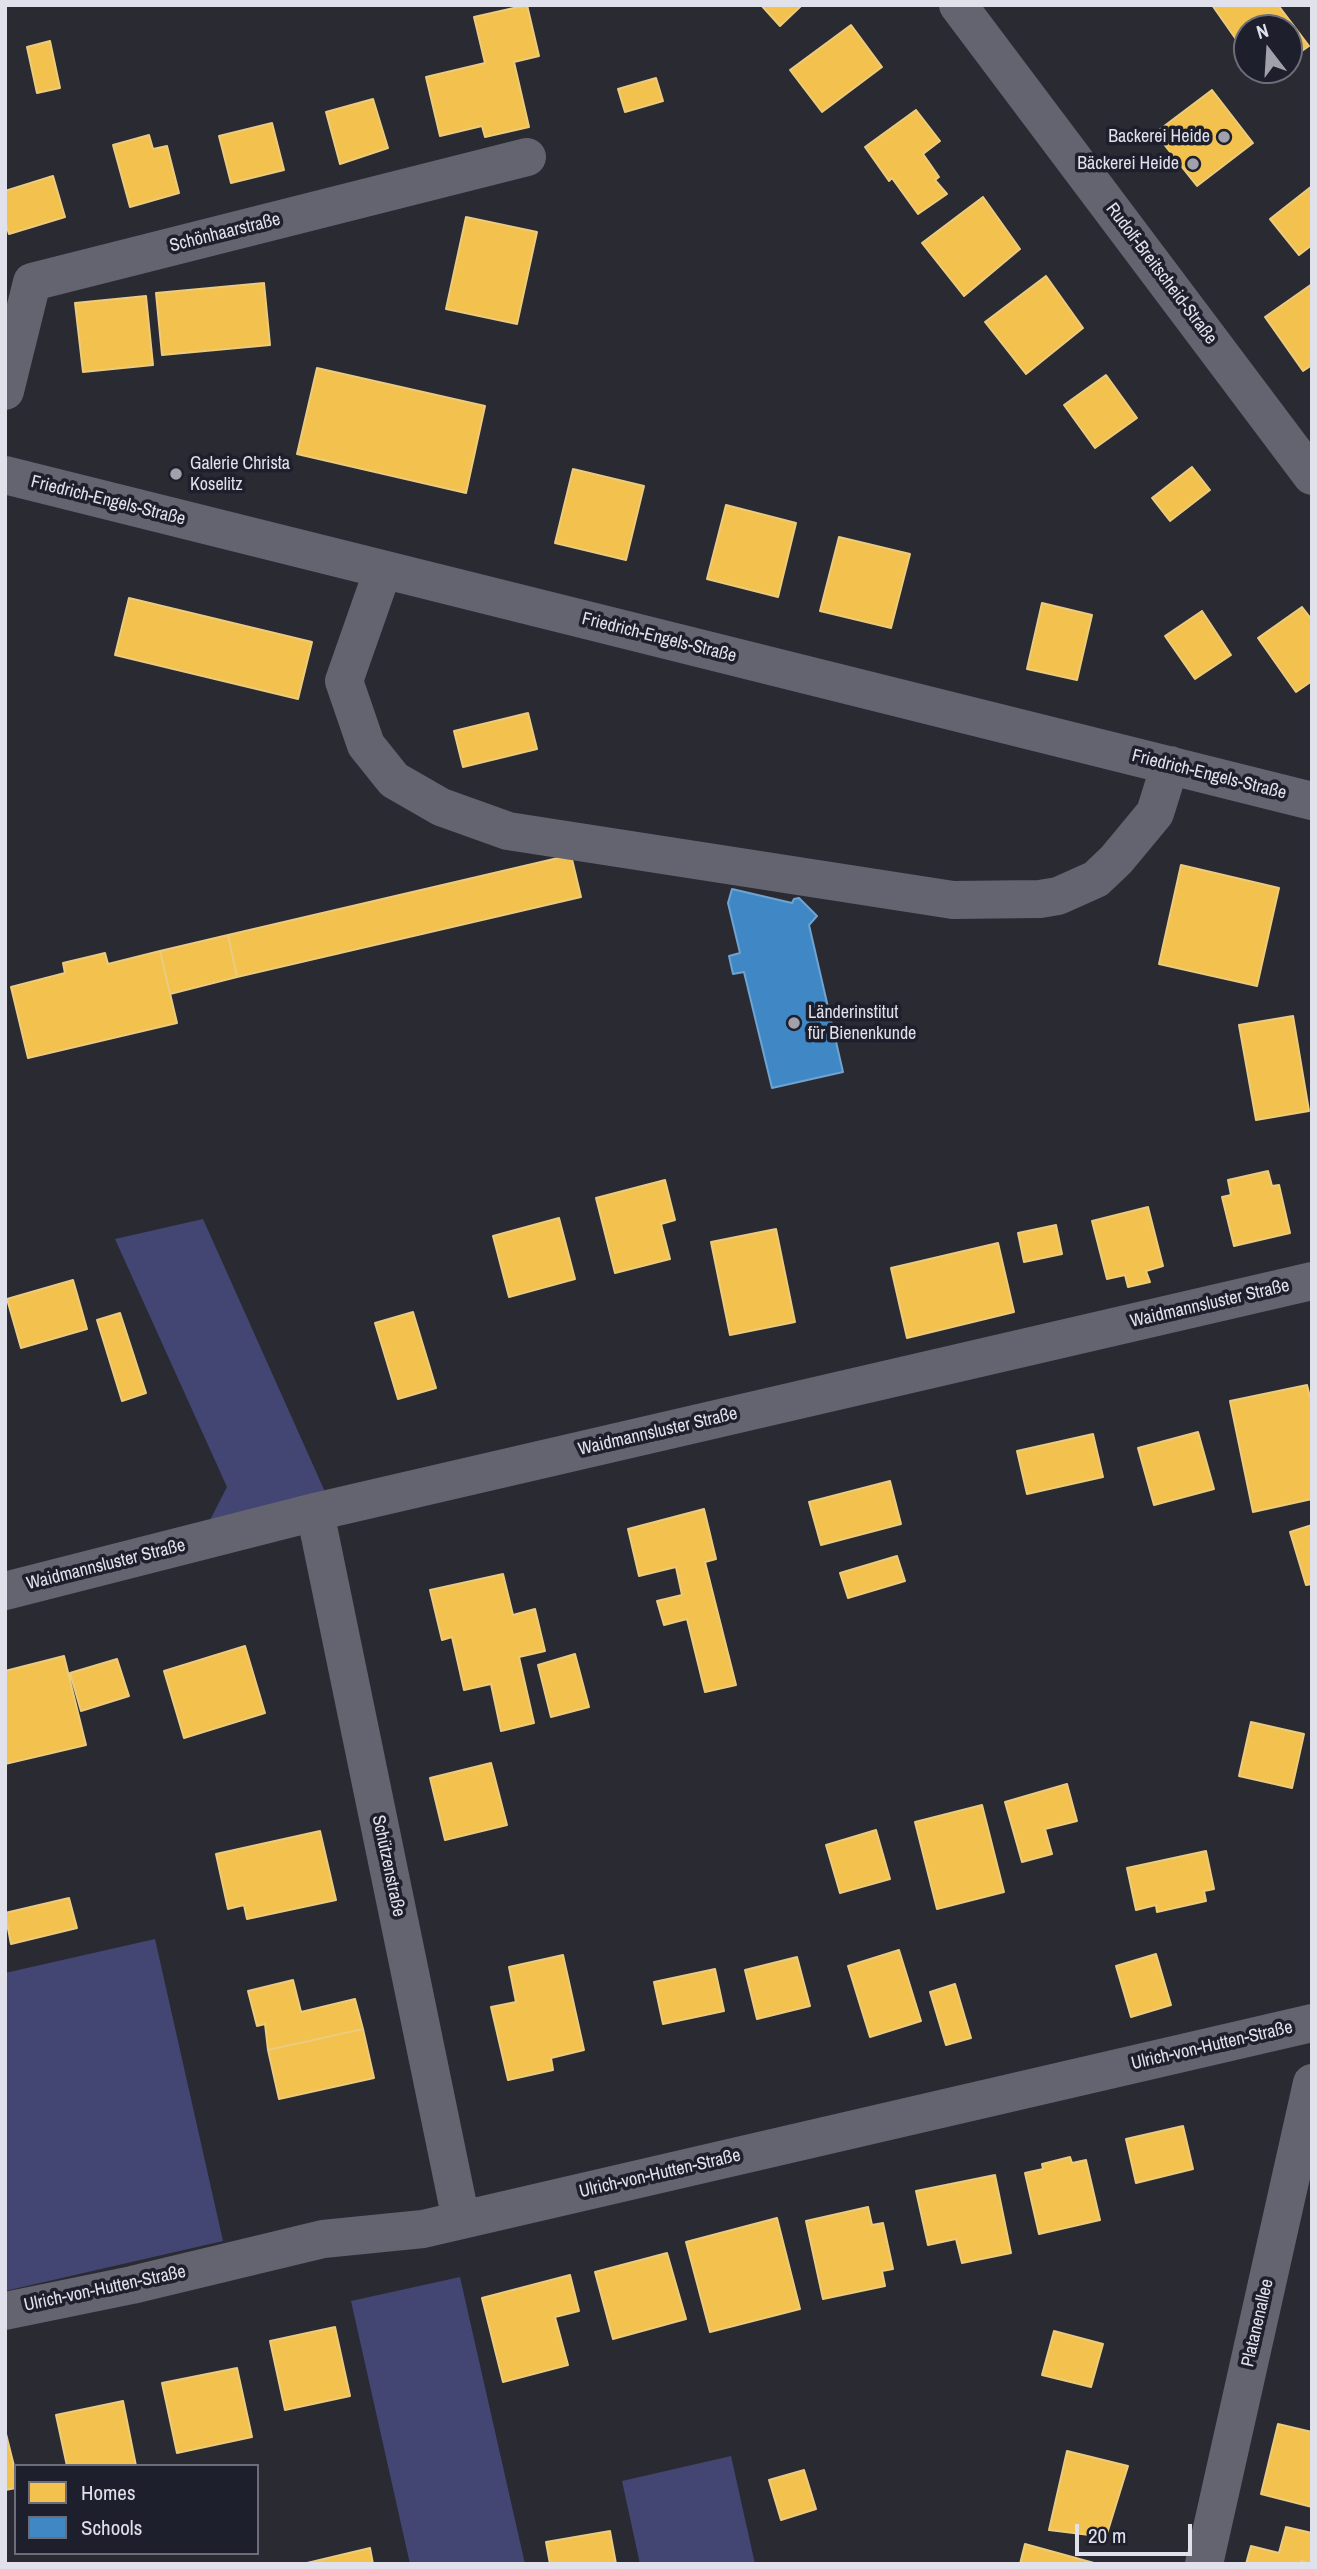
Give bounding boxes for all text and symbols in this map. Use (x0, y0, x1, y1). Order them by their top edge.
north arrow (1233, 14, 1303, 84)
text: N (1253, 17, 1272, 45)
place label: Backerei Heide (1108, 126, 1210, 148)
marker: Backerei Heide (1216, 129, 1232, 145)
place label: Bäckerei Heide (1077, 153, 1179, 175)
marker: Bäckerei Heide (1185, 156, 1201, 172)
street label: Rudolf-Breitscheid-Straße (1101, 199, 1221, 349)
street label: Schönhaarstraße (167, 209, 283, 257)
place label: Galerie Christa Koselitz (190, 453, 290, 496)
marker: Galerie Christa Koselitz (168, 466, 184, 482)
street label: Friedrich-Engels-Straße (29, 471, 187, 531)
street label: Friedrich-Engels-Straße (580, 608, 738, 668)
street label: Friedrich-Engels-Straße (1130, 745, 1288, 805)
place label: Länderinstitut für Bienenkunde (808, 1002, 916, 1044)
marker: Länderinstitut für Bienenkunde (786, 1015, 802, 1031)
street label: Waidmannsluster Straße (1128, 1275, 1292, 1333)
street label: Waidmannsluster Straße (576, 1403, 740, 1461)
street label: Waidmannsluster Straße (24, 1535, 188, 1595)
street label: Schützenstraße (367, 1813, 409, 1919)
street label: Ulrich-von-Hutten-Straße (1129, 2017, 1295, 2075)
street label: Ulrich-von-Hutten-Straße (577, 2145, 743, 2203)
street label: Ulrich-von-Hutten-Straße (22, 2261, 188, 2317)
street label: Platanenallee (1237, 2277, 1279, 2369)
legend (14, 2464, 259, 2555)
text: Homes (81, 2478, 136, 2507)
scale bar (1079, 2510, 1196, 2554)
text: Schools (81, 2513, 142, 2542)
text: 20 m (1088, 2521, 1126, 2550)

